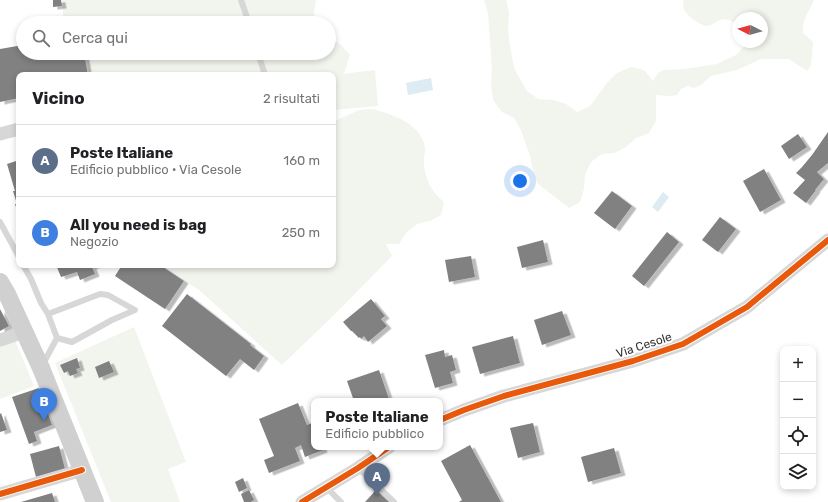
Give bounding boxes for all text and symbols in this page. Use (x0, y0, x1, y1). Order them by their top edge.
north arrow (732, 12, 768, 48)
search box (16, 16, 336, 60)
icon: search (30, 27, 52, 49)
text: Cerca qui (62, 29, 128, 47)
text: Vicino (32, 88, 85, 108)
text: 2 risultati (263, 91, 320, 106)
text: Poste Italiane (70, 144, 173, 162)
text: A (40, 153, 50, 168)
text: 160 m (284, 153, 320, 168)
text: Edificio pubblico · Via Cesole (70, 162, 242, 177)
your location (510, 171, 530, 191)
text: All you need is bag (70, 216, 207, 234)
text: B (40, 225, 50, 240)
text: 250 m (282, 225, 320, 240)
text: Negozio (70, 234, 119, 249)
street label: Via Cesole (614, 329, 674, 361)
map controls (780, 346, 816, 490)
button: + (780, 346, 816, 382)
button: − (780, 382, 816, 418)
pin: B (31, 388, 57, 421)
popup (311, 398, 443, 450)
text: Poste Italiane (325, 408, 429, 426)
button: locate (780, 418, 816, 454)
text: Edificio pubblico (325, 426, 424, 441)
button: layers (780, 454, 816, 490)
pin: A (364, 463, 390, 496)

